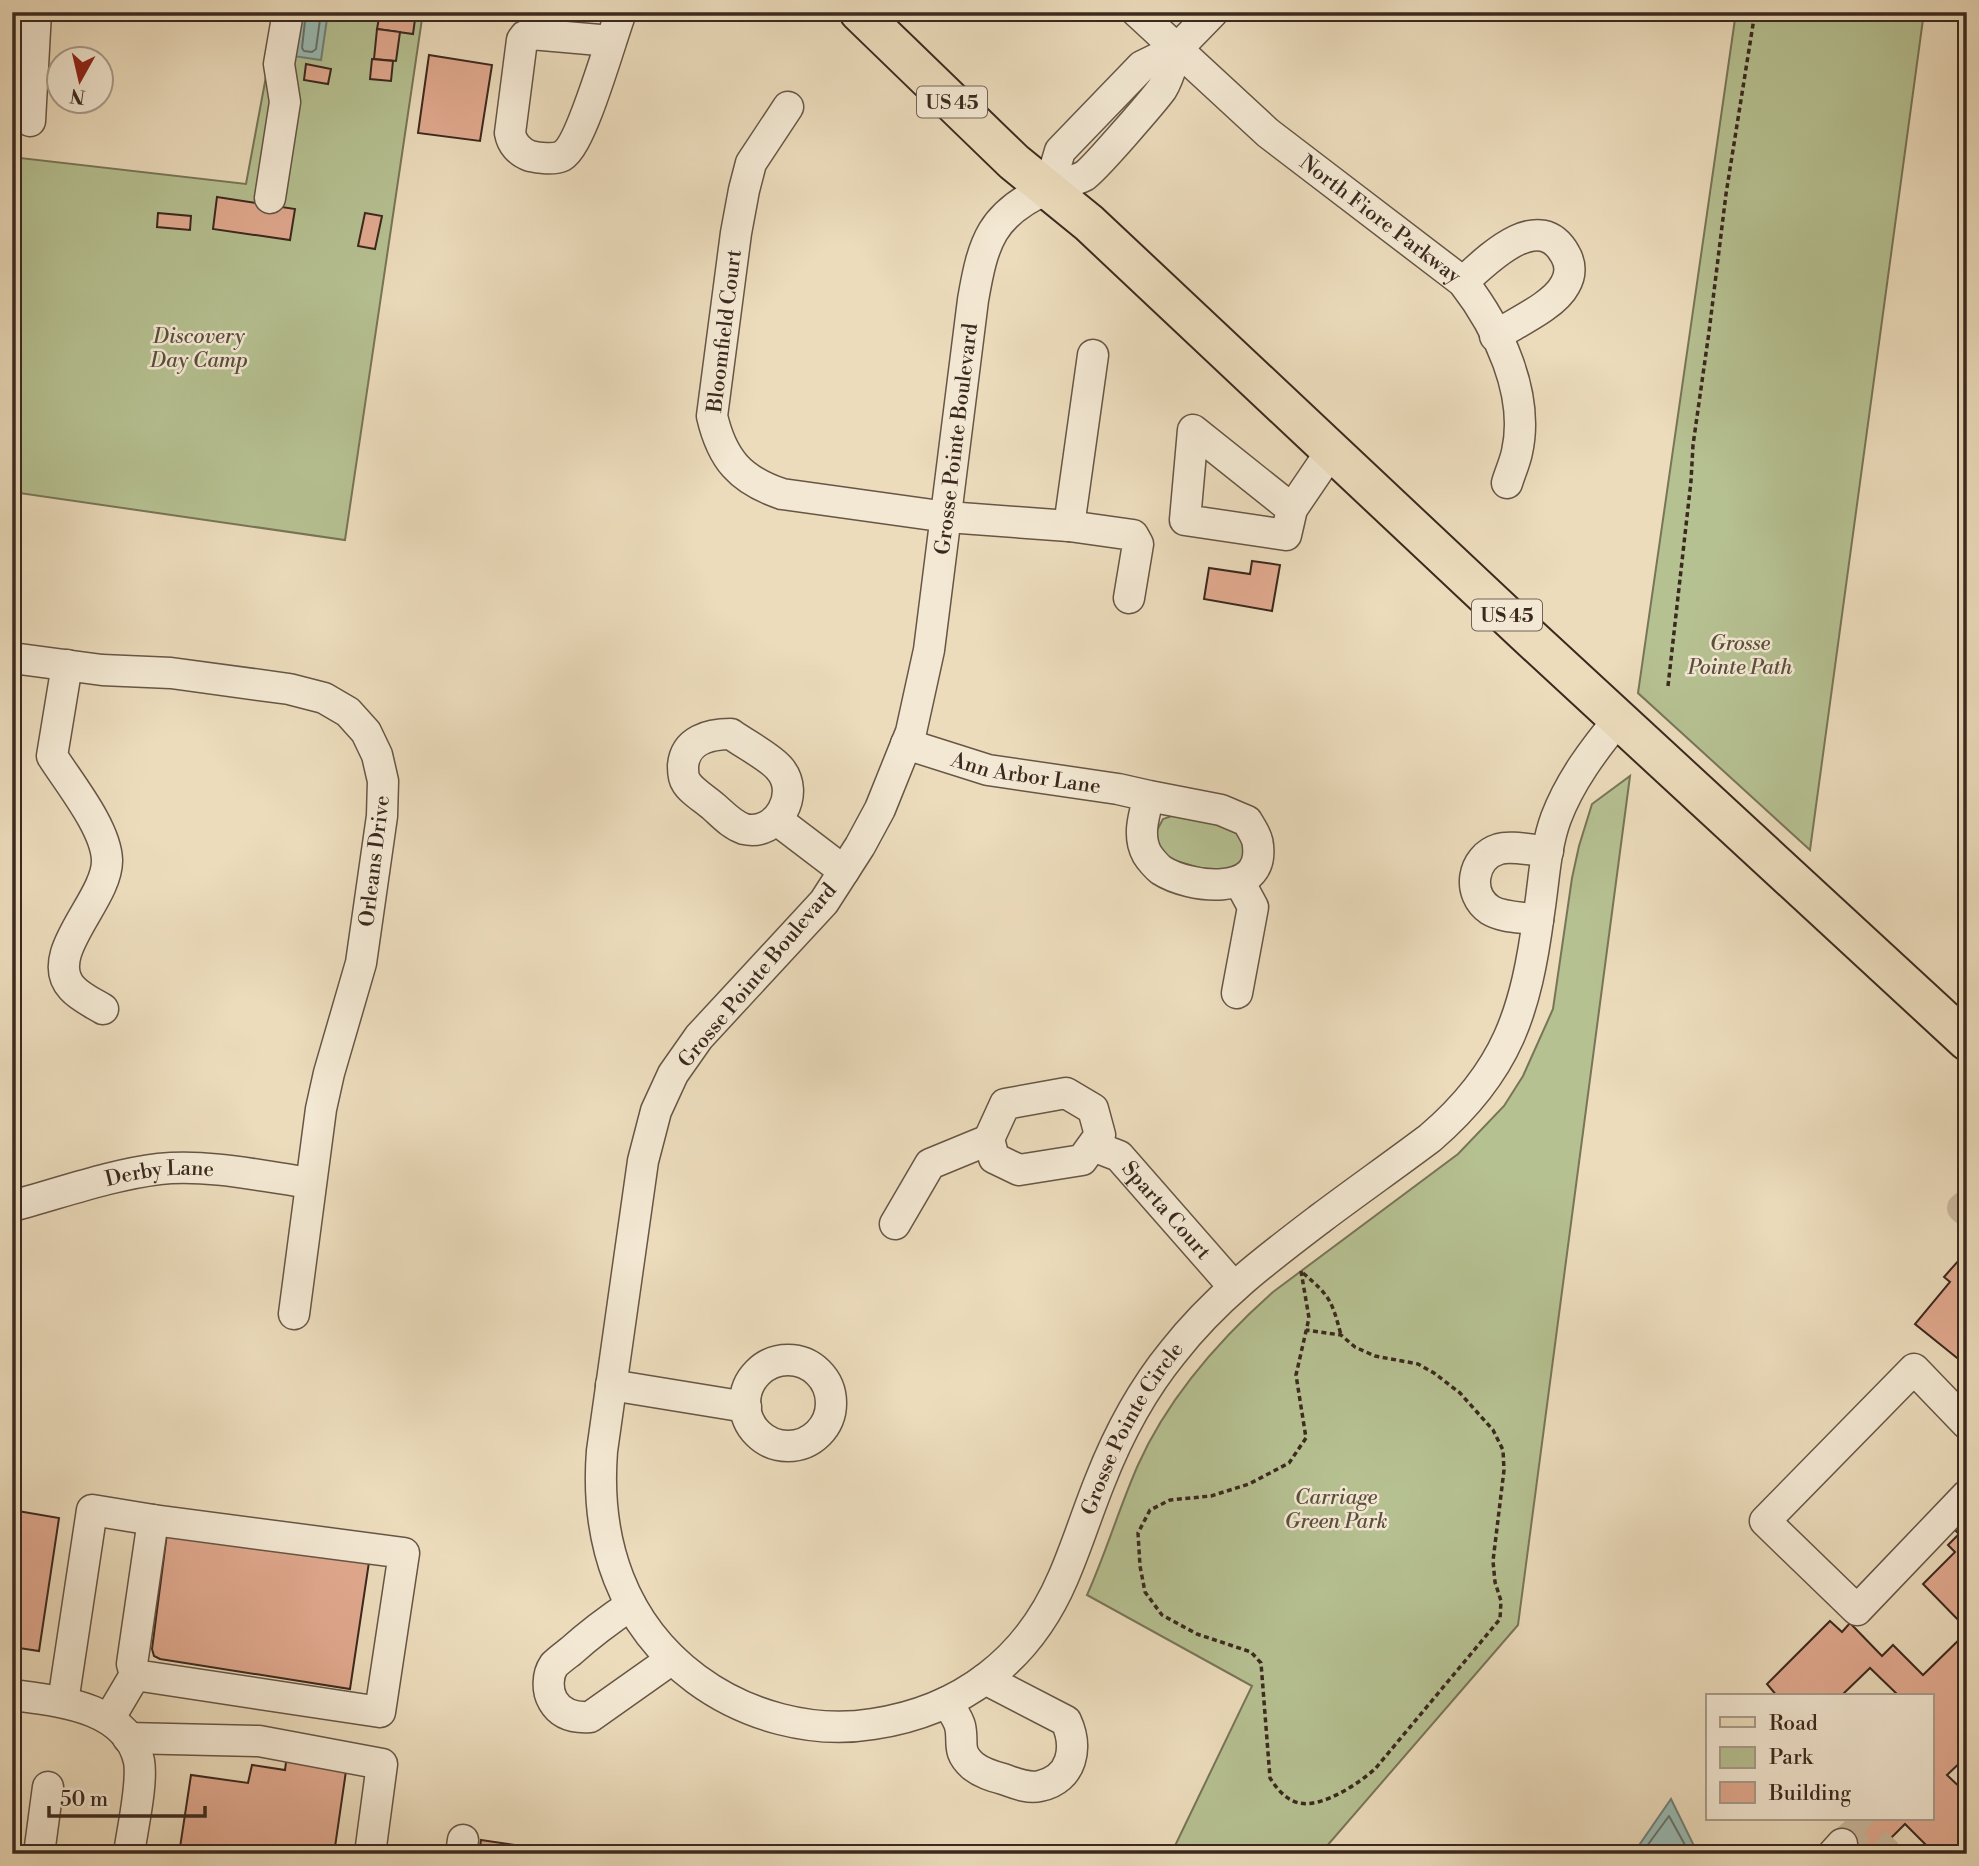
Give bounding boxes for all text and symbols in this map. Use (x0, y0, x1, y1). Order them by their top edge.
north arrow (46, 46, 116, 116)
text: N (69, 83, 87, 109)
road number: US 45 (917, 86, 987, 118)
street label: North Fiore Parkway (1294, 150, 1467, 290)
street label: Bloomfield Court (702, 247, 748, 415)
street label: Grosse Pointe Boulevard (930, 322, 984, 556)
park label: Discovery Day Camp (149, 324, 248, 374)
road number: US 45 (1472, 600, 1542, 630)
park label: Grosse Pointe Path (1687, 631, 1793, 681)
street label: Ann Arbor Lane (947, 747, 1103, 800)
street label: Orleans Drive (354, 794, 396, 928)
street label: Grosse Pointe Boulevard (673, 878, 843, 1073)
street label: Derby Lane (103, 1156, 215, 1193)
street label: Sparta Court (1116, 1156, 1216, 1266)
street label: Grosse Pointe Circle (1076, 1337, 1190, 1519)
park label: Carriage Green Park (1285, 1485, 1387, 1535)
legend (1706, 1694, 1934, 1820)
text: Road (1769, 1711, 1818, 1737)
text: Park (1769, 1745, 1814, 1771)
scale bar (49, 1775, 205, 1819)
text: Building (1768, 1781, 1851, 1807)
text: 50 m (60, 1787, 108, 1813)

